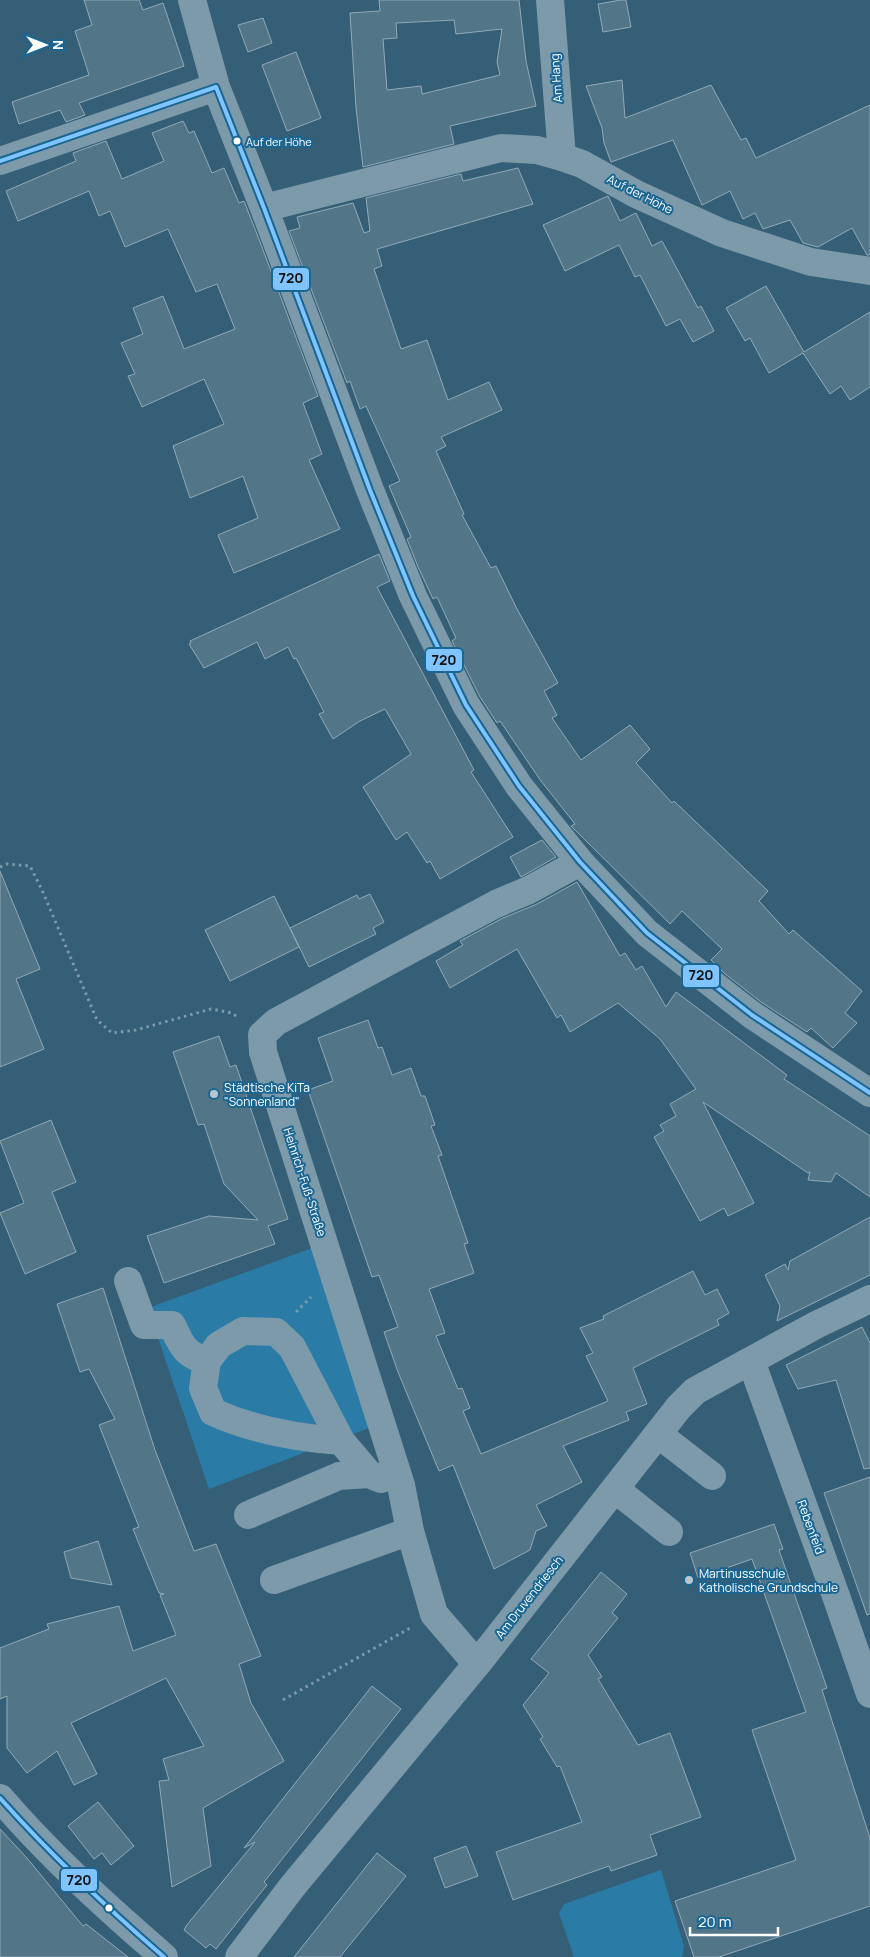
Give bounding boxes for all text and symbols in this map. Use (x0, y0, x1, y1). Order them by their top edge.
north arrow (20, 20, 70, 70)
text: N (49, 40, 68, 50)
street label: Am Hang (546, 53, 566, 103)
place label: Auf der Höhe (246, 134, 312, 149)
marker: Auf der Höhe (232, 136, 242, 146)
street label: Auf der Höhe (604, 170, 676, 218)
line badge: 720 (272, 267, 310, 291)
text: 720 (278, 268, 304, 287)
line badge: 720 (425, 648, 463, 672)
text: 720 (431, 650, 457, 669)
line badge: 720 (682, 964, 720, 988)
text: 720 (688, 965, 714, 984)
place label: Städtische KiTa "Sonnenland" (224, 1079, 310, 1110)
marker: Städtische KiTa "Sonnenland" (208, 1088, 220, 1100)
street label: Heinrich-Fuß-Straße (279, 1125, 331, 1239)
street label: Rebenfeld (793, 1498, 829, 1556)
street label: Am Druvendriesch (491, 1552, 567, 1642)
place label: Martinusschule Katholische Grundschule (699, 1565, 838, 1596)
marker: Martinusschule Katholische Grundschule (683, 1574, 695, 1586)
line badge: 720 (60, 1868, 98, 1892)
text: 720 (66, 1870, 92, 1889)
unlabelled marker (104, 1903, 114, 1913)
scale bar (690, 1904, 778, 1936)
text: 20 m (698, 1911, 731, 1932)

